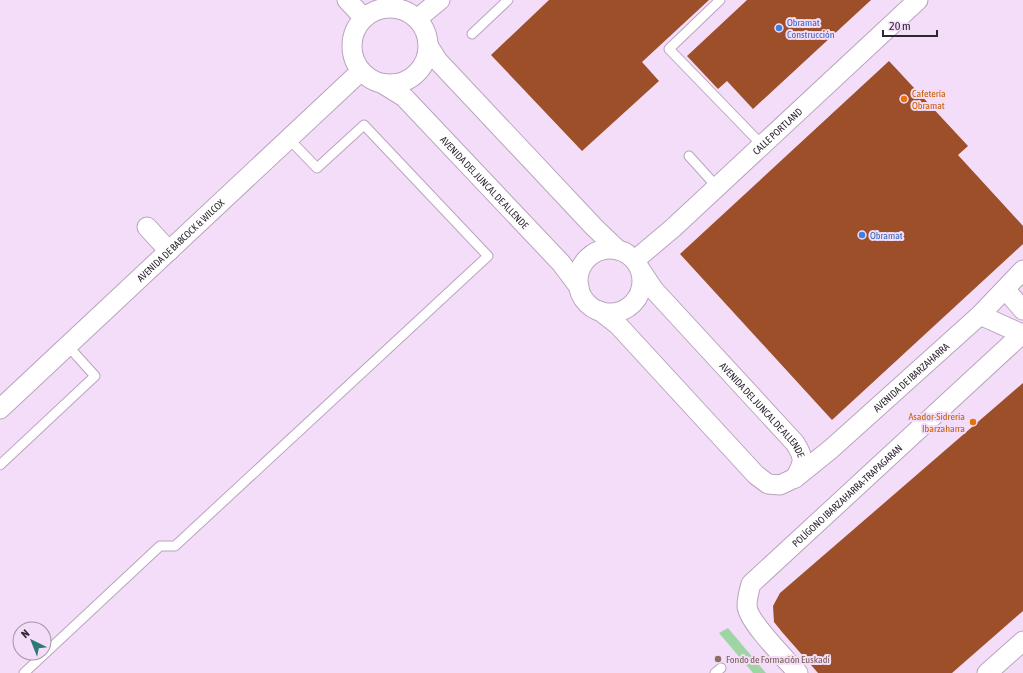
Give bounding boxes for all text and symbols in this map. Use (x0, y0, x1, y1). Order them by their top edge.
scale bar (883, 12, 937, 38)
place label: Obramat Construcción (787, 17, 835, 40)
text: 20 m (889, 19, 911, 33)
marker: Obramat Construcción (774, 23, 784, 33)
place label: Cafetería Obramat (912, 88, 946, 111)
marker: Cafetería Obramat (899, 94, 909, 104)
street label: CALLE PORTLAND (750, 105, 804, 157)
street label: AVENIDA DEL JUNCAL DE ALLENDE (438, 134, 531, 231)
street label: AVENIDA DE BABCOCK & WILCOX (134, 196, 227, 284)
marker: Obramat (857, 230, 867, 240)
place label: Obramat (870, 230, 903, 241)
street label: AVENIDA DE IBARZAHARRA (871, 340, 951, 414)
street label: AVENIDA DEL JUNCAL DE ALLENDE (718, 360, 807, 459)
place label: Asador-Sidreria Ibarzaharra (908, 411, 965, 434)
marker: Asador-Sidreria Ibarzaharra (968, 417, 978, 427)
street label: POLÍGONO IBARZAHARRA-TRAPAGARAN (790, 442, 904, 549)
north arrow (12, 621, 52, 661)
text: N (19, 627, 32, 640)
marker: Fondo de Formación Euskadi (713, 654, 723, 664)
place label: Fondo de Formación Euskadi (726, 654, 830, 665)

